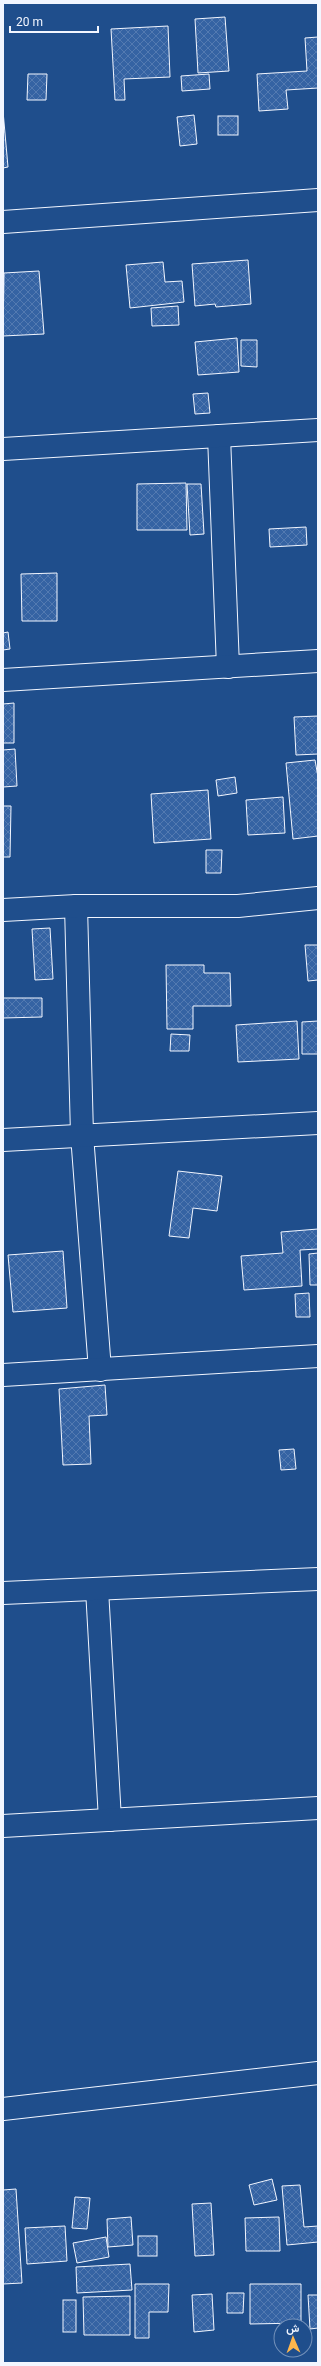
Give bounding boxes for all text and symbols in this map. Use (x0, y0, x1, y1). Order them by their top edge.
scale bar (10, 8, 98, 34)
text: 20 m (16, 15, 43, 29)
north arrow (273, 2318, 313, 2358)
text: ش (286, 2322, 300, 2335)

